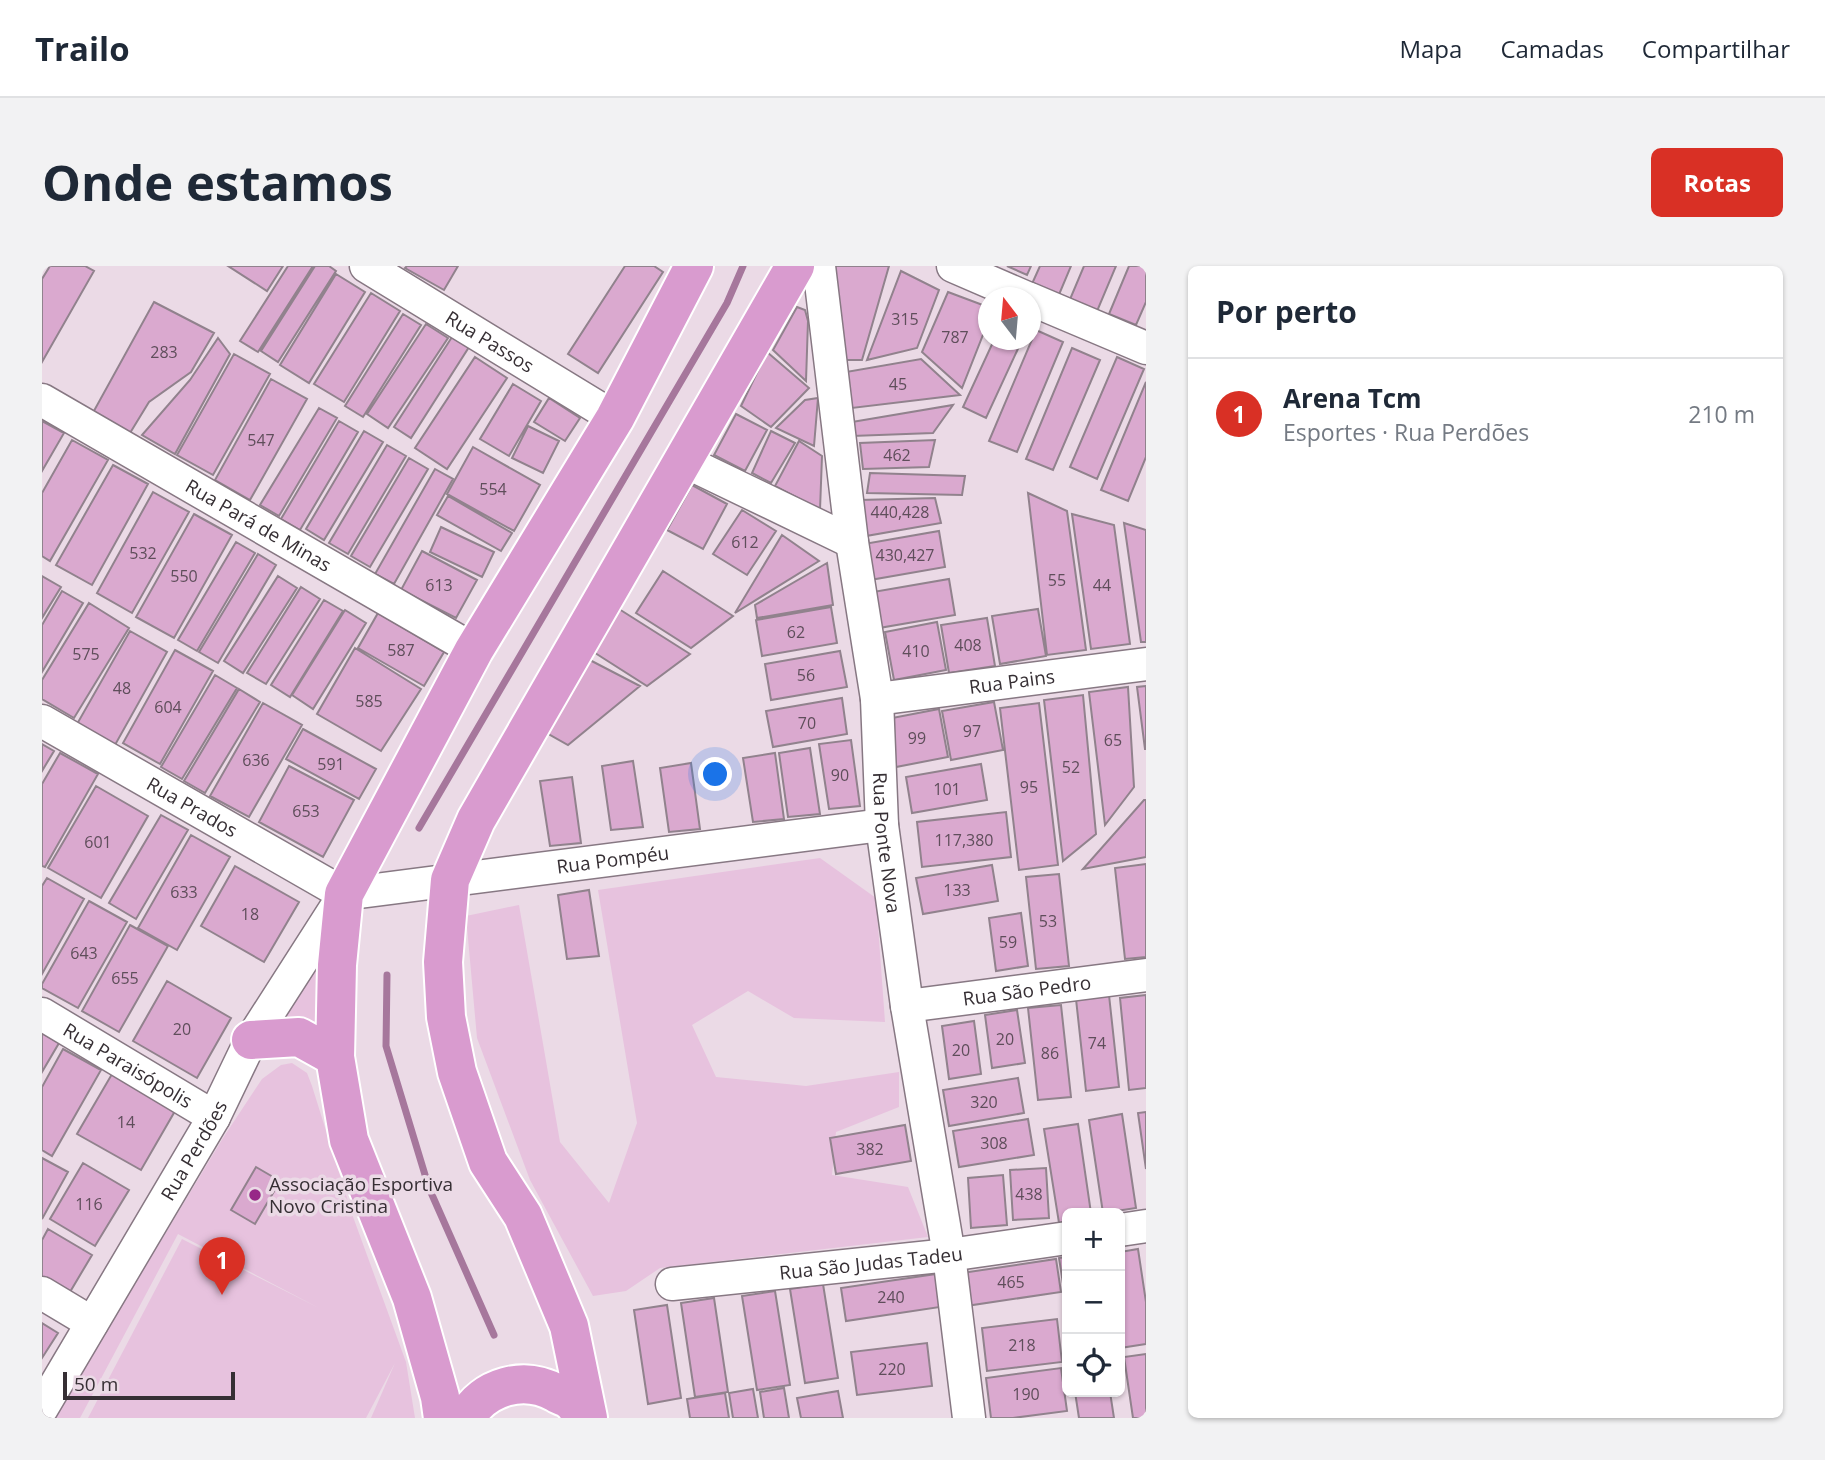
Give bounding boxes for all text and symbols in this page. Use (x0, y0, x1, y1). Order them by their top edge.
text: Trailo (35, 26, 130, 71)
text: Mapa (1399, 32, 1462, 65)
text: Camadas (1500, 32, 1604, 65)
text: Compartilhar (1642, 32, 1790, 65)
button: Rotas (1651, 148, 1783, 217)
text: Onde estamos (42, 149, 393, 215)
north arrow (978, 287, 1041, 350)
text: Por perto (1216, 291, 1357, 332)
street label: Rua Passos (441, 305, 539, 379)
house number: 315 (891, 308, 919, 330)
house number: 787 (941, 326, 969, 348)
house number: 283 (150, 341, 178, 363)
house number: 45 (889, 373, 907, 395)
text: Arena Tcm (1283, 380, 1422, 416)
text: 1 (1232, 398, 1246, 430)
text: 210 m (1688, 398, 1755, 430)
text: Esportes · Rua Perdões (1283, 416, 1529, 448)
house number: 547 (247, 429, 275, 451)
house number: 462 (883, 444, 911, 466)
street label: Rua Pará de Minas (181, 473, 336, 578)
house number: 554 (479, 478, 507, 500)
house number: 440,428 (870, 501, 930, 523)
house number: 612 (731, 531, 759, 553)
house number: 532 (129, 542, 157, 564)
house number: 430,427 (875, 544, 935, 566)
house number: 550 (170, 565, 198, 587)
house number: 55 (1048, 569, 1066, 591)
house number: 613 (425, 574, 453, 596)
house number: 44 (1093, 574, 1111, 596)
house number: 62 (787, 621, 805, 643)
house number: 408 (954, 634, 982, 656)
house number: 587 (387, 639, 415, 661)
house number: 410 (902, 640, 930, 662)
house number: 575 (72, 643, 100, 665)
street label: Rua Pains (967, 663, 1056, 700)
house number: 56 (797, 664, 815, 686)
house number: 48 (113, 677, 131, 699)
house number: 585 (355, 690, 383, 712)
house number: 604 (154, 696, 182, 718)
house number: 70 (798, 712, 816, 734)
house number: 97 (963, 720, 981, 742)
house number: 99 (908, 727, 926, 749)
house number: 65 (1104, 729, 1122, 751)
house number: 636 (242, 749, 270, 771)
house number: 591 (317, 753, 345, 775)
house number: 52 (1062, 756, 1080, 778)
your location (698, 757, 732, 791)
house number: 90 (831, 764, 849, 786)
street label: Rua Prados (142, 771, 242, 843)
street label: Rua Ponte Nova (867, 772, 907, 915)
house number: 95 (1020, 776, 1038, 798)
house number: 101 (933, 778, 961, 800)
house number: 653 (292, 800, 320, 822)
house number: 117,380 (934, 829, 994, 851)
house number: 601 (84, 831, 112, 853)
street label: Rua Pompéu (555, 839, 671, 880)
house number: 133 (943, 879, 971, 901)
house number: 633 (170, 881, 198, 903)
house number: 18 (241, 903, 259, 925)
house number: 53 (1039, 910, 1057, 932)
house number: 59 (999, 931, 1017, 953)
house number: 643 (70, 942, 98, 964)
house number: 655 (111, 967, 139, 989)
street label: Rua São Pedro (961, 969, 1093, 1012)
street label: Rua Paraisópolis (58, 1017, 197, 1114)
house number: 20 (173, 1018, 191, 1040)
house number: 20 (996, 1028, 1014, 1050)
house number: 74 (1088, 1032, 1106, 1054)
house number: 20 (952, 1039, 970, 1061)
house number: 86 (1041, 1042, 1059, 1064)
house number: 320 (970, 1091, 998, 1113)
street label: Rua Perdões (155, 1096, 233, 1205)
house number: 14 (117, 1111, 135, 1133)
house number: 308 (980, 1132, 1008, 1154)
house number: 382 (856, 1138, 884, 1160)
place label: Associação Esportiva Novo Cristina (269, 1171, 453, 1219)
house number: 438 (1015, 1183, 1043, 1205)
marker: Associação Esportiva Novo Cristina (247, 1187, 263, 1203)
house number: 116 (75, 1193, 103, 1215)
map controls (1062, 1208, 1125, 1397)
button: + (1062, 1208, 1125, 1271)
pin: 1 (199, 1237, 245, 1295)
street label: Rua São Judas Tadeu (778, 1240, 964, 1286)
house number: 465 (997, 1271, 1025, 1293)
button: − (1062, 1271, 1125, 1334)
house number: 240 (877, 1286, 905, 1308)
house number: 218 (1008, 1334, 1036, 1356)
button: locate (1062, 1334, 1125, 1397)
house number: 220 (878, 1358, 906, 1380)
scale bar (63, 1369, 234, 1401)
text: 50 m (74, 1371, 118, 1397)
house number: 190 (1012, 1383, 1040, 1405)

